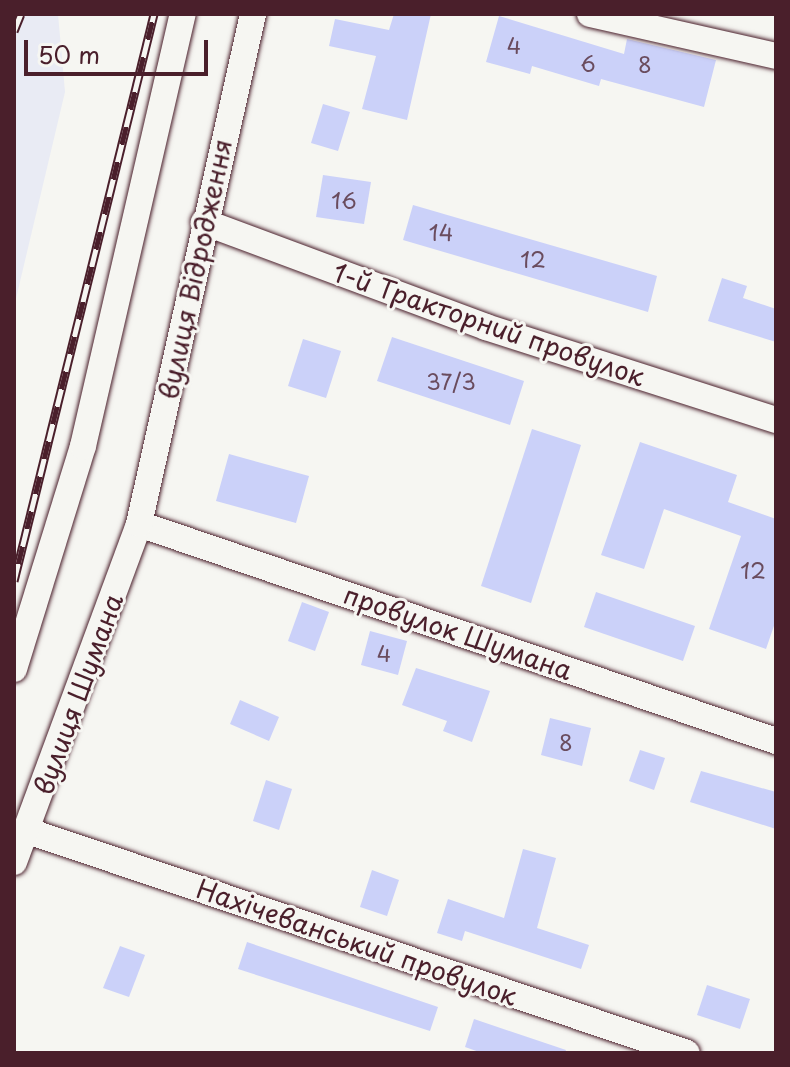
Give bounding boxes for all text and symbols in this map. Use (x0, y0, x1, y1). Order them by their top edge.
scale bar (28, 24, 212, 74)
house number: 4 (507, 32, 521, 58)
text: 50 m (38, 36, 100, 72)
house number: 6 (580, 50, 596, 76)
house number: 8 (638, 51, 652, 77)
street label: вулиця Відродження (152, 136, 238, 402)
house number: 16 (331, 187, 357, 213)
house number: 14 (429, 219, 453, 245)
house number: 12 (520, 246, 546, 272)
street label: 1-й Тракторний провулок (329, 256, 649, 392)
house number: 37/3 (426, 368, 476, 394)
house number: 12 (740, 557, 766, 583)
street label: провулок Шумана (339, 578, 577, 686)
street label: вулиця Шумана (27, 589, 129, 799)
house number: 4 (377, 640, 391, 666)
house number: 8 (559, 729, 573, 755)
street label: Нахічеванський провулок (193, 872, 521, 1012)

